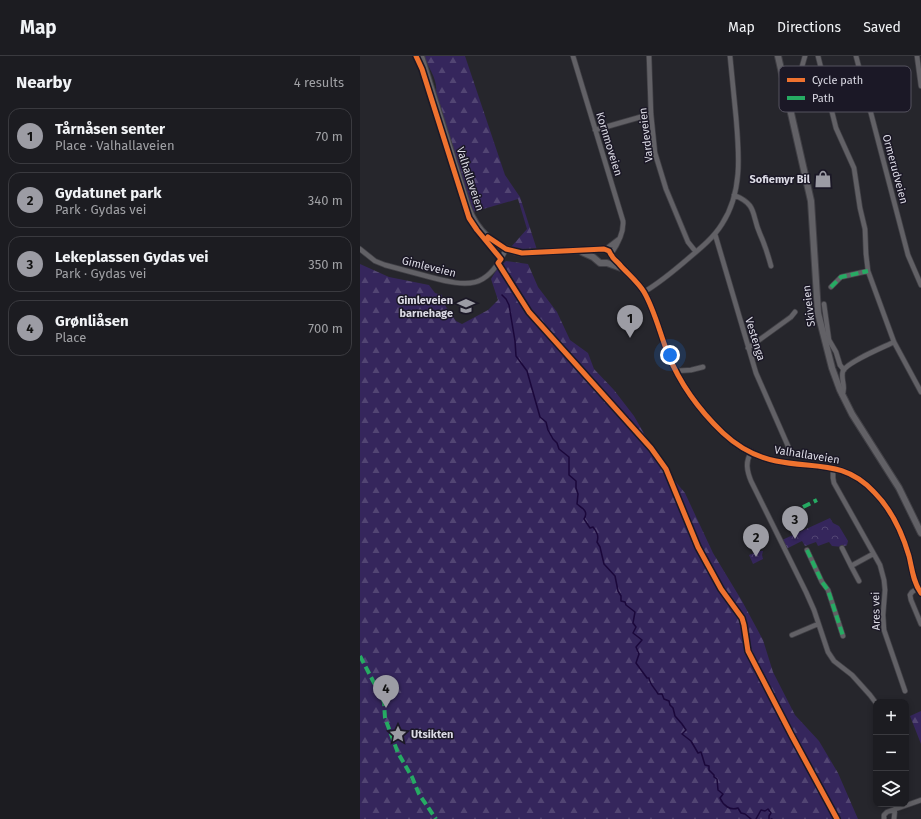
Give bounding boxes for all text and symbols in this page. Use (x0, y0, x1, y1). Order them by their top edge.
text: Map (20, 16, 57, 39)
text: Map (728, 19, 755, 36)
text: Directions (777, 19, 841, 36)
text: Saved (863, 19, 901, 36)
legend (779, 66, 911, 112)
text: Nearby (16, 72, 71, 93)
text: Cycle path (812, 74, 863, 87)
text: 4 results (294, 75, 344, 90)
text: Path (812, 92, 834, 105)
street label: Vardeveien (636, 107, 656, 163)
street label: Kornmoveien (593, 110, 625, 178)
text: Tårnåsen senter (55, 120, 165, 138)
text: 1 (27, 129, 33, 144)
text: 70 m (316, 129, 343, 144)
street label: Ormerudveien (879, 133, 911, 205)
text: Place · Valhallaveien (55, 138, 175, 153)
street label: Valhallaveien (454, 146, 486, 212)
shop icon: Sofiemyr Bil (813, 169, 833, 189)
place label: Sofiemyr Bil (750, 173, 811, 186)
text: Gydatunet park (55, 184, 162, 202)
text: 2 (27, 193, 33, 208)
text: 340 m (308, 193, 343, 208)
text: Park · Gydas vei (55, 202, 146, 217)
text: Lekeplassen Gydas vei (55, 248, 209, 266)
street label: Gimleveien (401, 254, 457, 280)
text: 3 (27, 257, 33, 272)
text: 350 m (308, 257, 343, 272)
text: Park · Gydas vei (55, 266, 146, 281)
street label: Skiveien (800, 285, 818, 327)
place label: Gimleveien barnehage (397, 294, 453, 320)
school or university icon: Gimleveien barnehage (456, 296, 476, 316)
pin: 1 (617, 305, 643, 338)
text: Grønliåsen (55, 312, 129, 330)
street label: Vestenga (742, 316, 768, 362)
text: 4 (26, 321, 34, 336)
text: 700 m (308, 321, 343, 336)
text: Place (55, 330, 86, 345)
your location (660, 345, 680, 365)
street label: Valhallaveien (773, 443, 841, 467)
pin: 3 (782, 506, 808, 539)
pin: 2 (743, 524, 769, 557)
street label: Ares vei (869, 592, 883, 630)
pin: 4 (373, 675, 399, 708)
map controls (873, 699, 909, 807)
button: + (873, 699, 909, 735)
place icon: Utsikten (388, 724, 408, 744)
place label: Utsikten (411, 728, 453, 741)
button: − (873, 735, 909, 771)
button: layers (873, 771, 909, 807)

